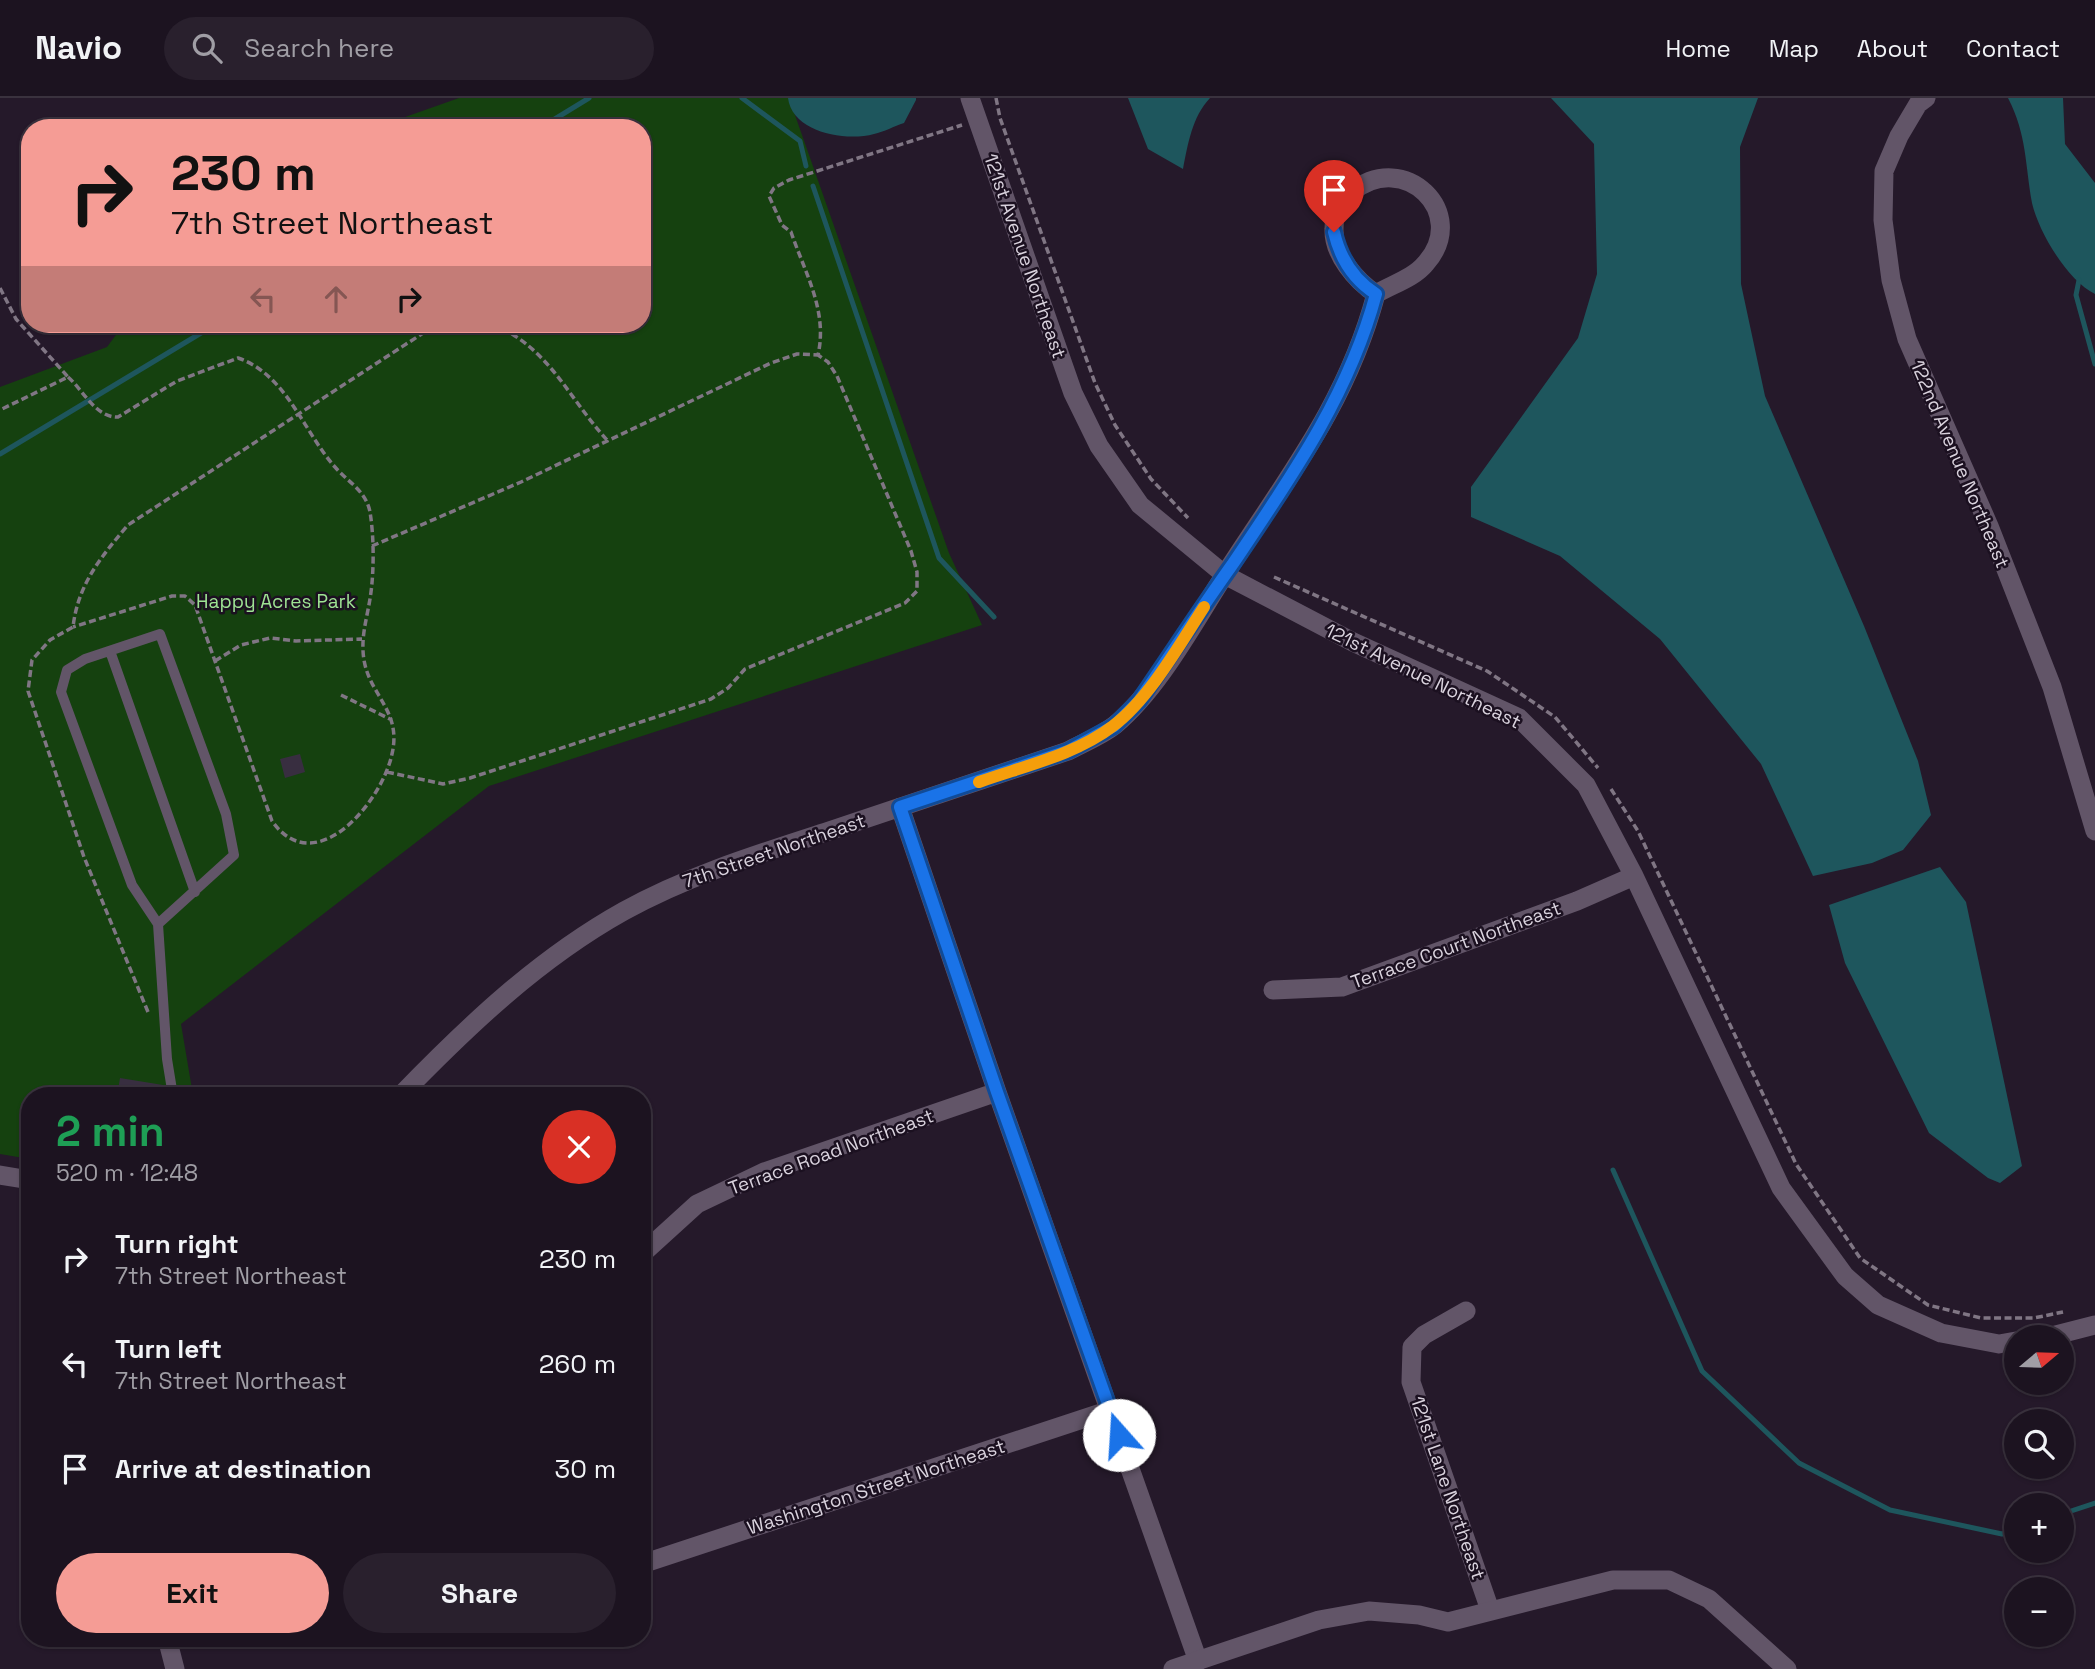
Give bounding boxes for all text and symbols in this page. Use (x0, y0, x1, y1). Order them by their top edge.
search box (164, 17, 654, 80)
text: Navio (35, 27, 122, 69)
icon: search (188, 29, 226, 67)
text: Search here (244, 31, 394, 65)
text: Home (1665, 33, 1731, 64)
text: Map (1769, 33, 1819, 64)
text: About (1857, 33, 1928, 64)
text: Contact (1966, 33, 2060, 64)
text: 230 m (171, 142, 316, 204)
icon: right (56, 147, 147, 238)
street label: 121st Avenue Northeast (978, 150, 1072, 362)
pin (1304, 160, 1364, 232)
icon: arrive (1315, 171, 1353, 209)
text: 7th Street Northeast (171, 203, 493, 243)
icon: left (244, 280, 282, 318)
icon: ahead (317, 280, 355, 318)
icon: right (390, 280, 428, 318)
street label: 122nd Avenue Northeast (1905, 356, 2015, 572)
park label: Happy Acres Park (196, 589, 356, 614)
street label: 121st Avenue Northeast (1321, 618, 1525, 734)
street label: 7th Street Northeast (679, 808, 869, 894)
street label: Terrace Court Northeast (1348, 895, 1564, 995)
street label: Terrace Road Northeast (725, 1103, 937, 1201)
text: 2 min (56, 1105, 165, 1158)
button: close (542, 1110, 616, 1184)
text: 520 m · 12:48 (56, 1158, 198, 1188)
text: Turn right (115, 1227, 239, 1261)
icon: right (56, 1240, 94, 1278)
text: 230 m (539, 1242, 616, 1276)
text: 7th Street Northeast (115, 1261, 347, 1291)
north arrow (2004, 1325, 2074, 1395)
map controls (2004, 1325, 2074, 1647)
text: Turn left (115, 1332, 222, 1366)
icon: left (56, 1345, 94, 1383)
text: 260 m (539, 1347, 616, 1381)
text: 7th Street Northeast (115, 1366, 347, 1396)
street label: 121st Lane Northeast (1405, 1393, 1491, 1583)
position arrow (1082, 1398, 1156, 1472)
button: search (2004, 1409, 2074, 1479)
street label: Washington Street Northeast (744, 1433, 1008, 1541)
icon: arrive (56, 1450, 94, 1488)
text: Arrive at destination (115, 1452, 372, 1486)
text: 30 m (555, 1452, 616, 1486)
button: + (2004, 1493, 2074, 1563)
button: Exit (56, 1553, 329, 1633)
button: Share (343, 1553, 616, 1633)
button: − (2004, 1577, 2074, 1647)

